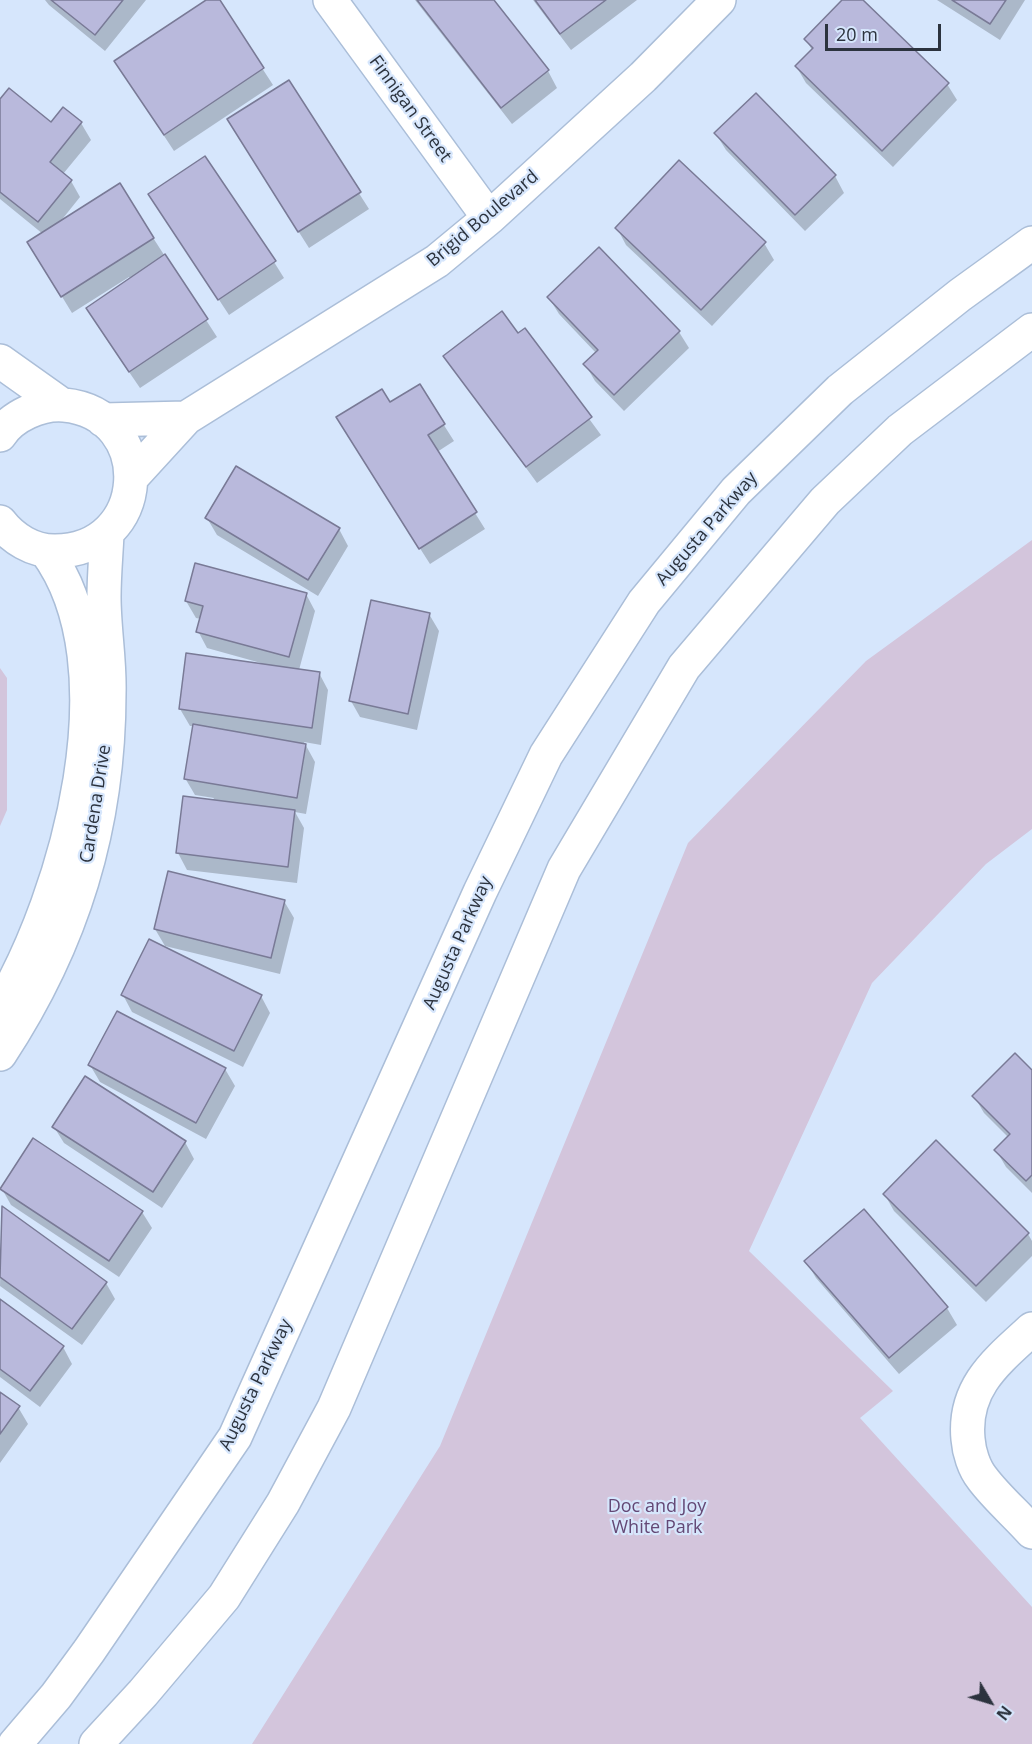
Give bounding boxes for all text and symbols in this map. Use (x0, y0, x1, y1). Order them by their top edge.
scale bar (828, 12, 944, 50)
text: 20 m (836, 22, 878, 46)
street label: Finnigan Street (364, 52, 456, 166)
street label: Brigid Boulevard (423, 166, 543, 272)
street label: Augusta Parkway (652, 468, 762, 590)
street label: Cardena Drive (76, 743, 116, 865)
street label: Augusta Parkway (419, 873, 497, 1013)
street label: Augusta Parkway (215, 1316, 297, 1454)
park label: Doc and Joy White Park (608, 1496, 706, 1538)
north arrow (960, 1672, 1020, 1732)
text: N (992, 1701, 1017, 1725)

